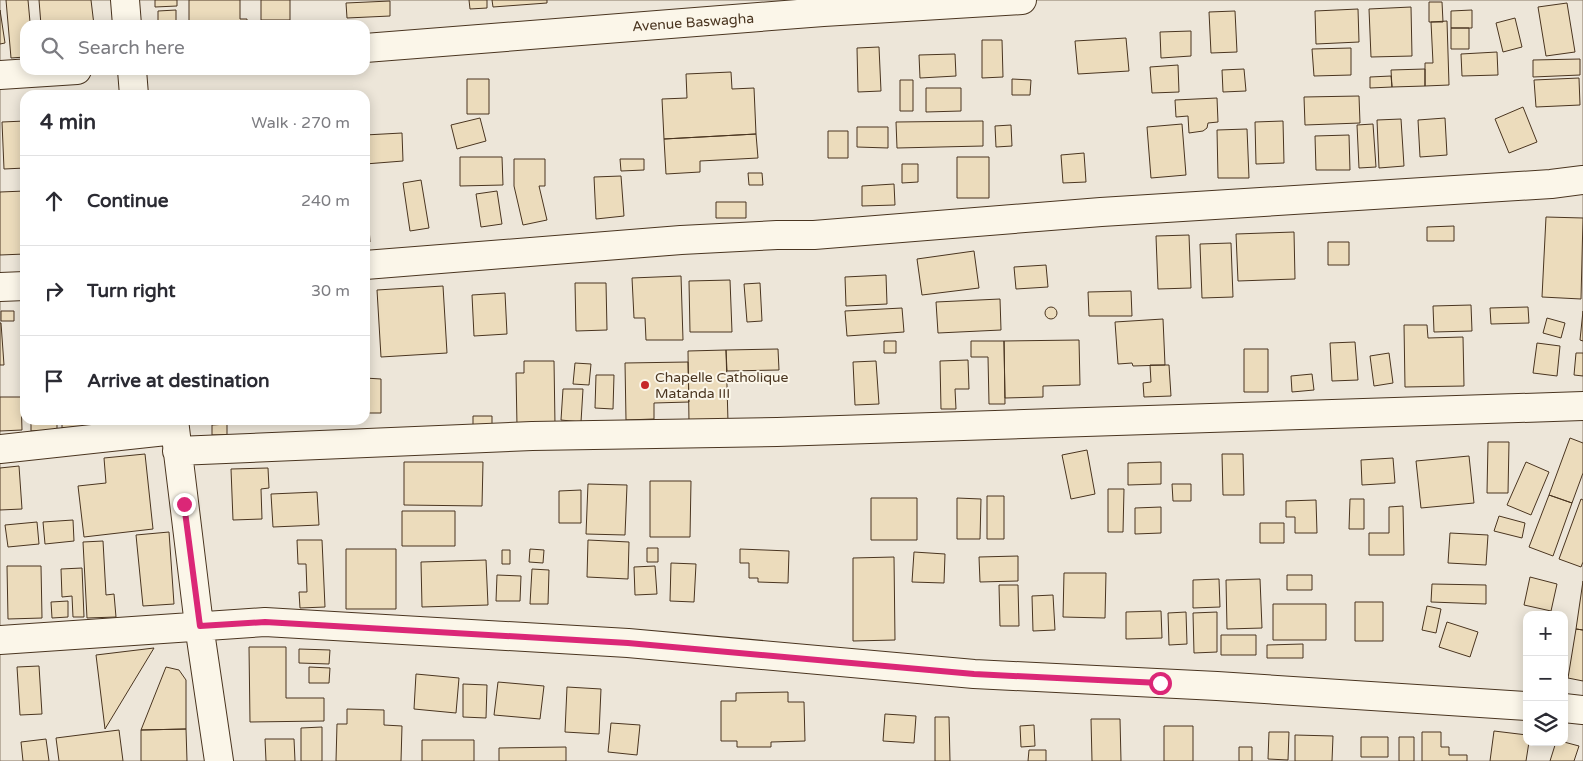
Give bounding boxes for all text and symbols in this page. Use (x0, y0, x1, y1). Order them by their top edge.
street label: Avenue Baswagha (632, 10, 755, 35)
search box (20, 20, 370, 75)
icon: search (38, 34, 66, 62)
text: Search here (78, 37, 185, 59)
text: 4 min (40, 110, 96, 135)
text: Walk · 270 m (251, 113, 350, 133)
icon: ahead (40, 187, 68, 215)
text: Continue (87, 190, 169, 212)
text: 240 m (301, 191, 350, 211)
icon: right (40, 277, 68, 305)
text: Turn right (87, 280, 175, 302)
text: 30 m (311, 281, 350, 301)
icon: arrive (40, 367, 68, 395)
place label: Chapelle Catholique Matanda III (655, 369, 789, 402)
text: Arrive at destination (87, 370, 270, 392)
marker: Chapelle Catholique Matanda III (639, 379, 651, 391)
route end (173, 493, 196, 516)
map controls (1523, 611, 1568, 746)
button: + (1523, 611, 1568, 656)
button: − (1523, 656, 1568, 701)
route start (1149, 672, 1172, 695)
button: layers (1523, 701, 1568, 746)

